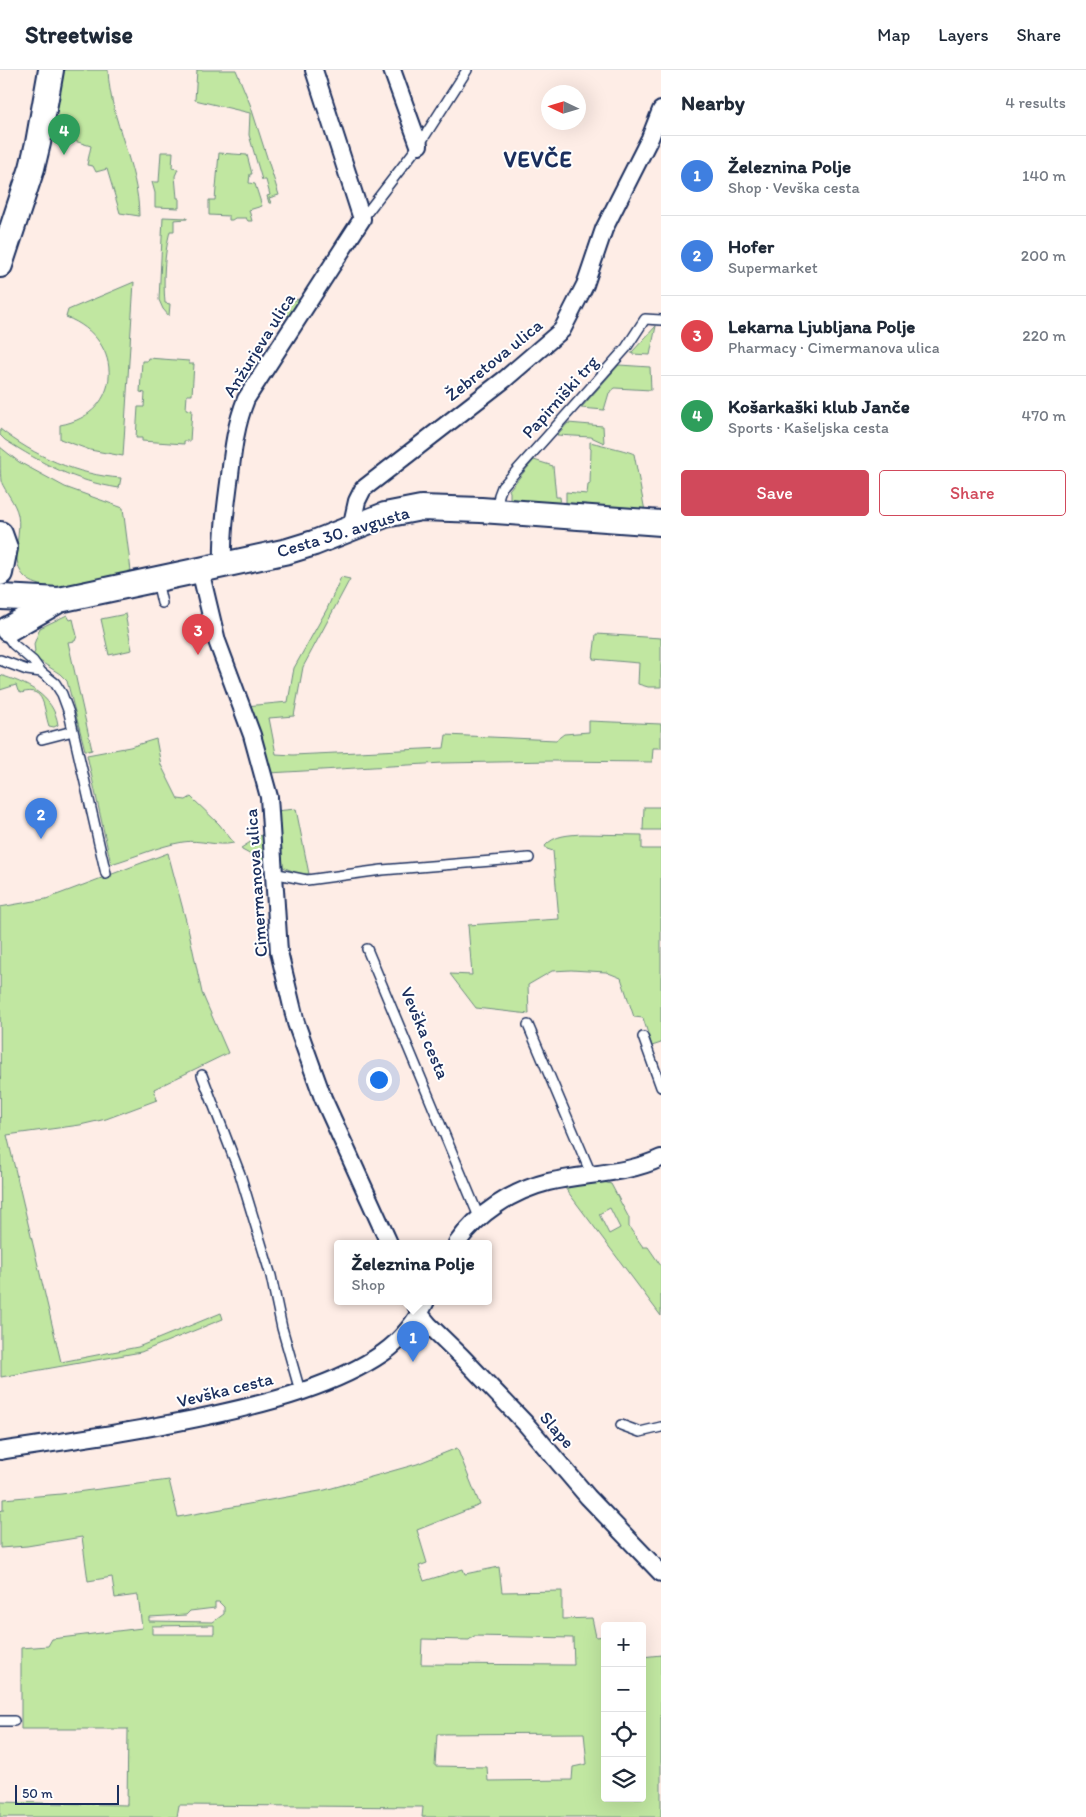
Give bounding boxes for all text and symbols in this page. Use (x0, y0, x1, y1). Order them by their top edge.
text: Streetwise (25, 20, 133, 49)
text: Map (877, 24, 910, 46)
text: Layers (938, 24, 988, 46)
text: Share (1016, 24, 1061, 46)
north arrow (541, 85, 586, 130)
text: Nearby (681, 90, 745, 115)
text: 4 results (1005, 93, 1066, 112)
pin: 4 (48, 114, 80, 155)
district label: VEVČE (503, 146, 573, 173)
text: Železnina Polje (728, 155, 851, 178)
text: 1 (693, 166, 701, 185)
text: 140 m (1022, 166, 1066, 185)
text: Shop · Vevška cesta (728, 178, 860, 197)
text: Hofer (728, 235, 774, 258)
text: 2 (693, 246, 701, 265)
text: 200 m (1021, 246, 1066, 265)
text: Supermarket (728, 258, 818, 277)
street label: Anžurjeva ulica (218, 288, 300, 401)
street label: Žebretova ulica (441, 314, 547, 406)
text: Lekarna Ljubljana Polje (728, 315, 915, 338)
text: 3 (693, 326, 701, 345)
text: 220 m (1022, 326, 1066, 345)
text: Pharmacy · Cimermanova ulica (728, 338, 940, 357)
street label: Papirniški trg (517, 350, 603, 443)
text: Košarkaški klub Janče (728, 395, 910, 418)
text: 4 (692, 406, 702, 425)
text: 470 m (1022, 406, 1066, 425)
text: Sports · Kašeljska cesta (728, 418, 889, 437)
button: Save (681, 470, 869, 516)
button: Share (879, 470, 1066, 516)
street label: Cesta 30. avgusta (274, 501, 412, 563)
pin: 3 (182, 614, 214, 655)
pin: 2 (25, 798, 57, 839)
street label: Cimermanova ulica (240, 808, 272, 958)
street label: Vevška cesta (396, 984, 455, 1083)
your location (366, 1067, 392, 1093)
popup (334, 1240, 492, 1305)
text: Železnina Polje (351, 1252, 475, 1275)
text: Shop (351, 1275, 385, 1294)
pin: 1 (397, 1321, 429, 1362)
street label: Vevška cesta (175, 1367, 276, 1413)
street label: Slape (535, 1407, 579, 1453)
map controls (601, 1622, 646, 1802)
button: + (601, 1622, 646, 1667)
button: − (601, 1667, 646, 1712)
button: locate (601, 1712, 646, 1757)
button: layers (601, 1757, 646, 1802)
scale bar (15, 1782, 119, 1805)
text: 50 m (22, 1785, 53, 1802)

